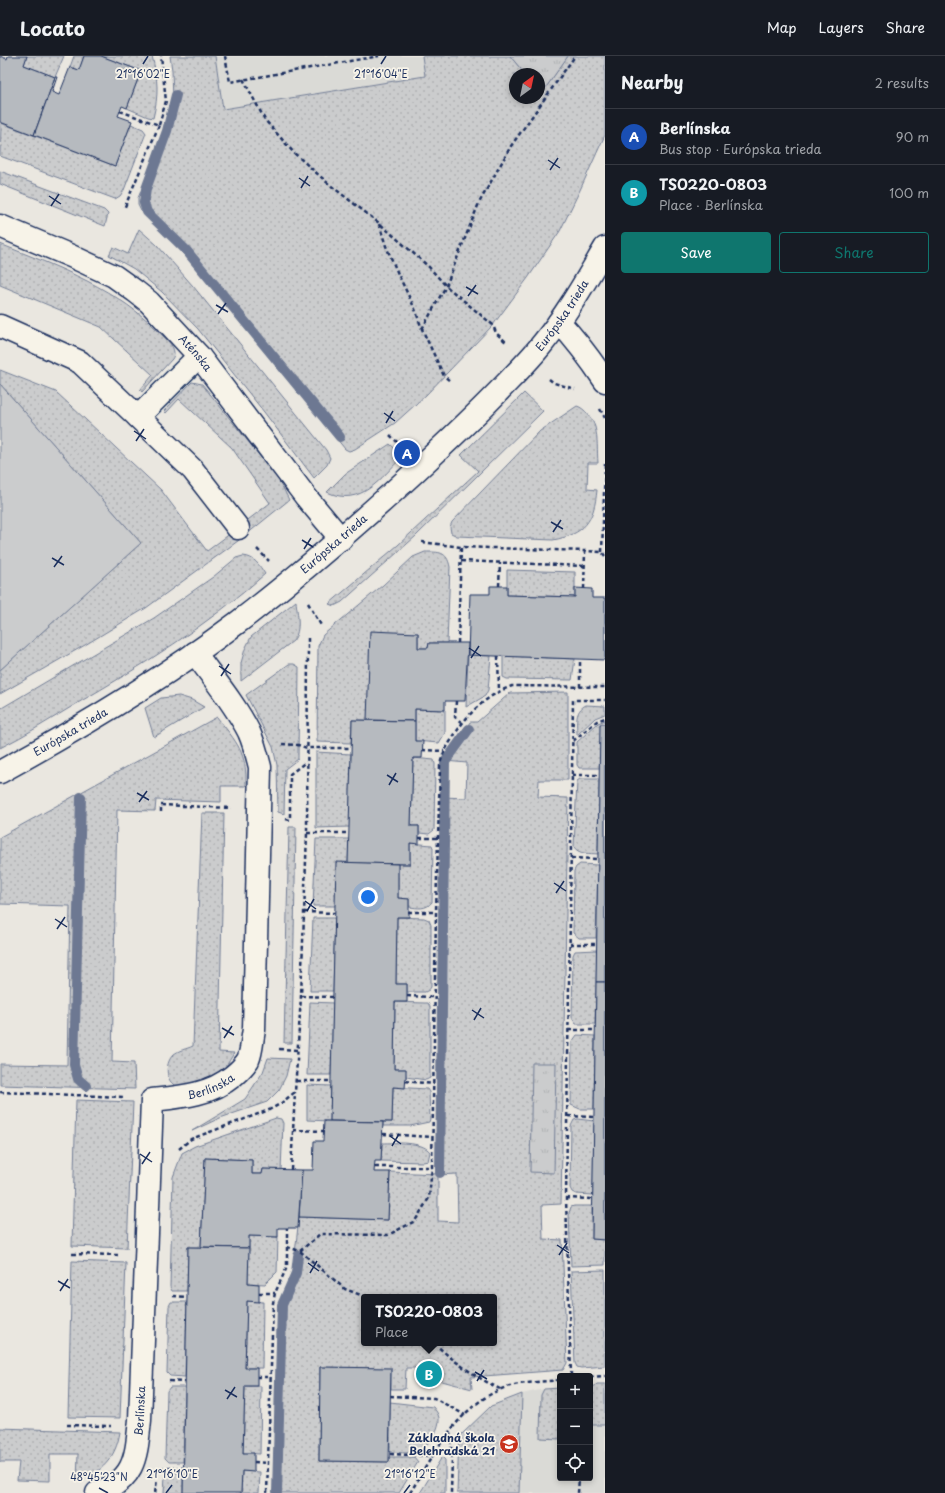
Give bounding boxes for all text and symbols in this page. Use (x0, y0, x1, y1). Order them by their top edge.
text: Locato (20, 14, 85, 42)
text: Map (767, 17, 797, 38)
text: Layers (819, 17, 864, 38)
text: Share (886, 17, 925, 38)
text: 21°16'02"E (116, 66, 170, 81)
text: 21°16'04"E (354, 66, 408, 81)
north arrow (509, 68, 545, 104)
text: Nearby (621, 69, 683, 95)
text: 2 results (875, 73, 929, 92)
text: Berlínska (659, 116, 731, 139)
text: A (629, 127, 639, 146)
text: 90 m (896, 127, 929, 146)
text: Bus stop · Európska trieda (659, 139, 822, 158)
text: TS0220-0803 (659, 172, 767, 195)
text: B (630, 183, 638, 202)
text: 100 m (889, 183, 929, 202)
text: Place · Berlínska (659, 195, 763, 214)
button: Save (621, 232, 771, 273)
button: Share (779, 232, 929, 273)
street label: Európska trieda (531, 276, 592, 354)
street label: Aténska (175, 330, 217, 375)
pin: A (394, 438, 420, 468)
street label: Európska trieda (296, 510, 371, 577)
street label: Európska trieda (30, 703, 111, 760)
your location (358, 887, 378, 907)
street label: Berlínska (186, 1069, 238, 1103)
popup (361, 1294, 497, 1346)
text: TS0220-0803 (375, 1299, 483, 1322)
text: Place (375, 1322, 408, 1341)
pin: B (416, 1359, 442, 1389)
map controls (557, 1373, 593, 1481)
button: + (557, 1373, 593, 1409)
street label: Berlínska (129, 1385, 149, 1437)
button: − (557, 1409, 593, 1445)
place label: Základná škola Belehradská 21 (408, 1429, 496, 1459)
school or university icon: Základná škola Belehradská 21 (498, 1433, 520, 1455)
button: locate (557, 1445, 593, 1481)
text: 21°16'10"E (146, 1466, 198, 1481)
text: 21°16'12"E (384, 1466, 436, 1481)
text: 48°45'23"N (70, 1469, 128, 1484)

